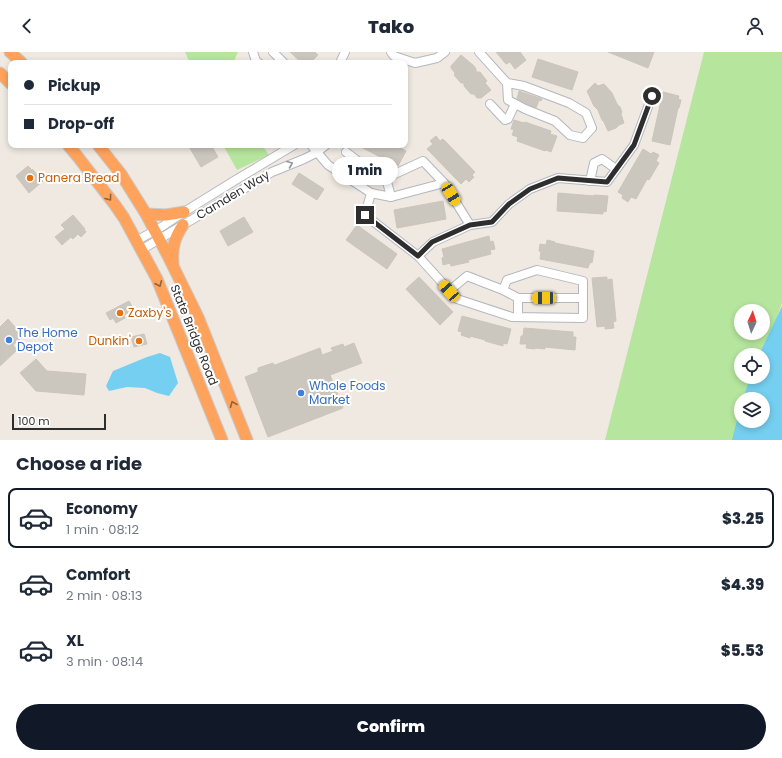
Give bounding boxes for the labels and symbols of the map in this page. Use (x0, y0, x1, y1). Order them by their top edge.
route start (643, 87, 661, 105)
callout: 1 min (332, 157, 398, 185)
one-way arrow (286, 161, 294, 169)
street label: Camden Way (193, 166, 273, 223)
place label: Panera Bread (38, 169, 119, 186)
marker: Panera Bread (25, 173, 35, 183)
car (440, 181, 462, 207)
one-way arrow (105, 193, 112, 200)
route end (356, 206, 374, 224)
car (437, 278, 461, 304)
one-way arrow (154, 280, 162, 288)
street label: State Bridge Road (166, 282, 222, 388)
car (532, 292, 556, 304)
place label: Zaxby's (128, 304, 171, 321)
north arrow (734, 304, 770, 340)
marker: Zaxby's (115, 308, 125, 318)
place label: The Home Depot (17, 324, 78, 355)
place label: Dunkin' (88, 332, 131, 349)
marker: The Home Depot (4, 335, 14, 345)
marker: Dunkin' (134, 336, 144, 346)
place label: Whole Foods Market (309, 377, 385, 408)
marker: Whole Foods Market (296, 388, 306, 398)
one-way arrow (229, 400, 237, 407)
scale bar (12, 412, 106, 431)

